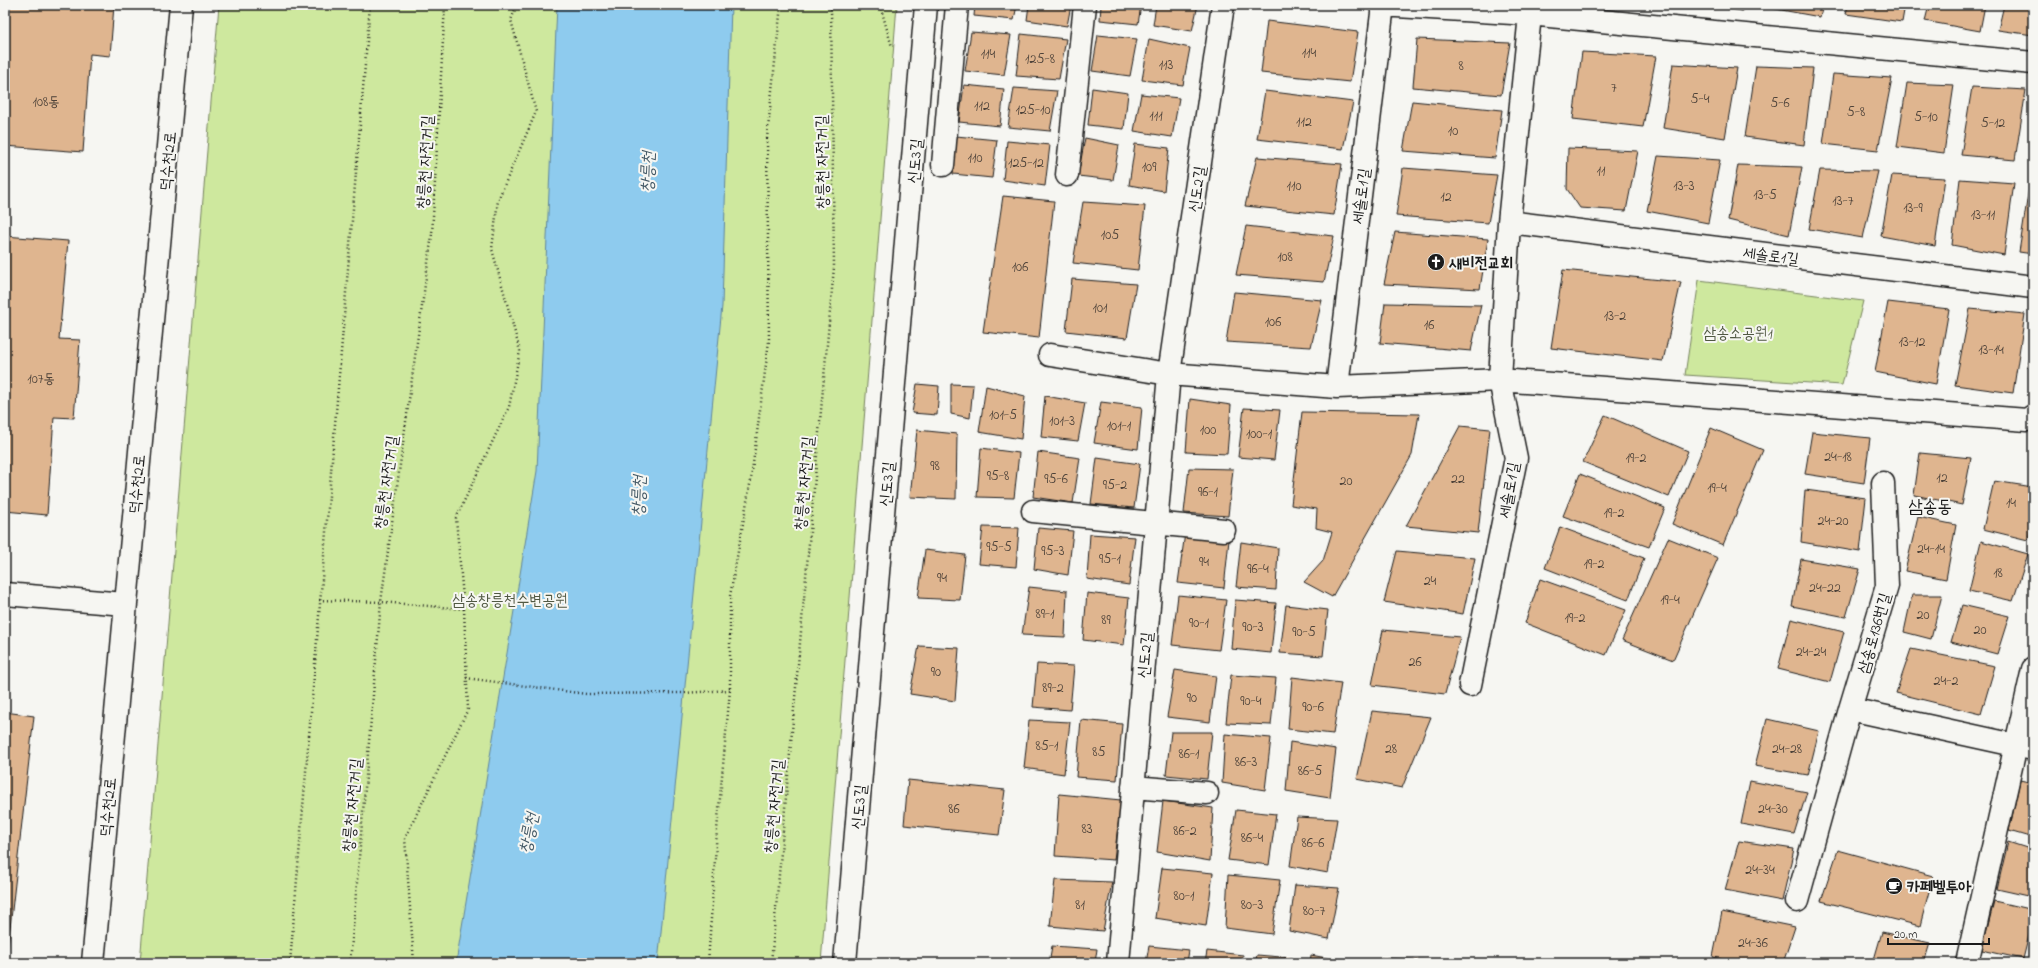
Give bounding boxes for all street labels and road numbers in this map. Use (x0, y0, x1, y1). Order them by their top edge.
street label: 창릉천 자전거길 (412, 114, 440, 210)
street label: 창릉천 자전거길 (810, 115, 836, 209)
street label: 덕수천2로 (154, 131, 184, 192)
street label: 신도3길 (902, 137, 930, 185)
street label: 신도2길 (1183, 164, 1213, 214)
street label: 세솔로1길 (1347, 167, 1377, 226)
street label: 세솔로1길 (1741, 242, 1800, 272)
street label: 창릉천 자전거길 (369, 434, 405, 531)
street label: 창릉천 자전거길 (789, 435, 821, 531)
street label: 덕수천2로 (123, 454, 153, 515)
street label: 신도3길 (874, 460, 902, 508)
street label: 세솔로1길 (1493, 460, 1527, 520)
street label: 삼송로136번길 (1852, 590, 1898, 677)
street label: 신도2길 (1132, 631, 1160, 679)
street label: 창릉천 자전거길 (337, 757, 369, 853)
street label: 창릉천 자전거길 (759, 758, 791, 854)
street label: 덕수천2로 (94, 777, 124, 838)
street label: 신도3길 (846, 783, 874, 831)

